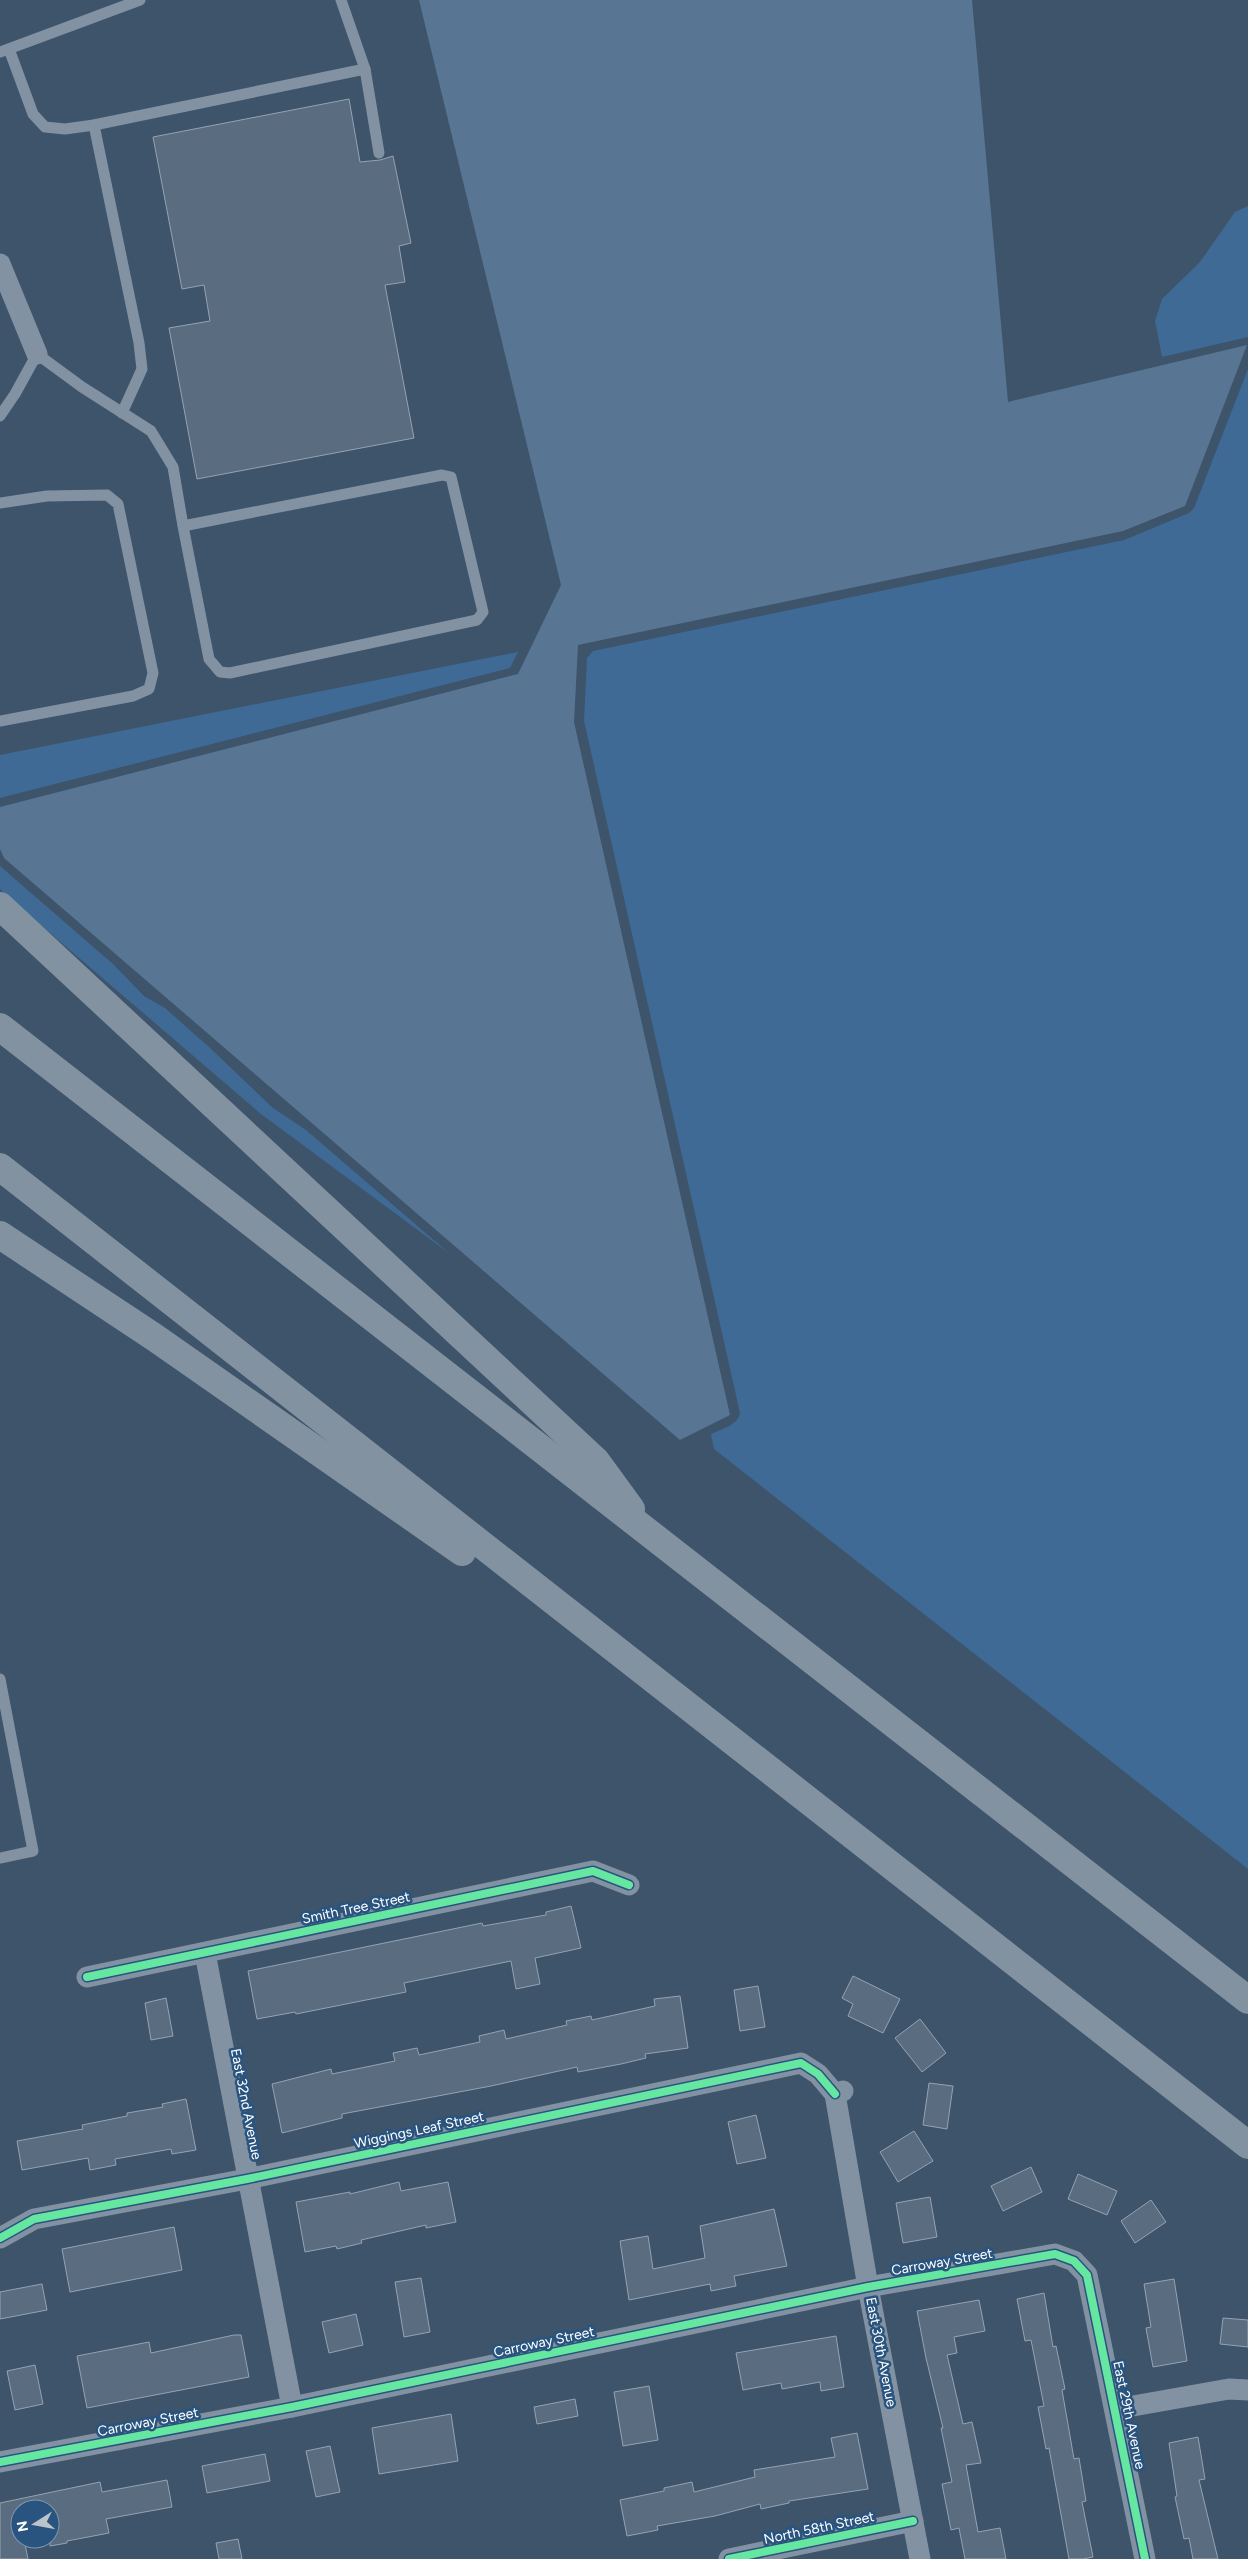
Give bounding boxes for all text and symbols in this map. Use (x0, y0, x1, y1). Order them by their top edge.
street label: Smith Tree Street (300, 1888, 412, 1928)
street label: East 32nd Avenue (227, 2047, 265, 2161)
street label: Wiggings Leaf Street (353, 2108, 485, 2152)
street label: Carroway Street (890, 2245, 994, 2279)
street label: East 30th Avenue (862, 2296, 900, 2409)
street label: Carroway Street (492, 2323, 596, 2361)
street label: East 29th Avenue (1109, 2359, 1149, 2471)
street label: Carroway Street (96, 2404, 200, 2440)
north arrow (10, 2499, 60, 2549)
street label: North 58th Street (762, 2508, 876, 2548)
text: N (13, 2519, 32, 2533)

